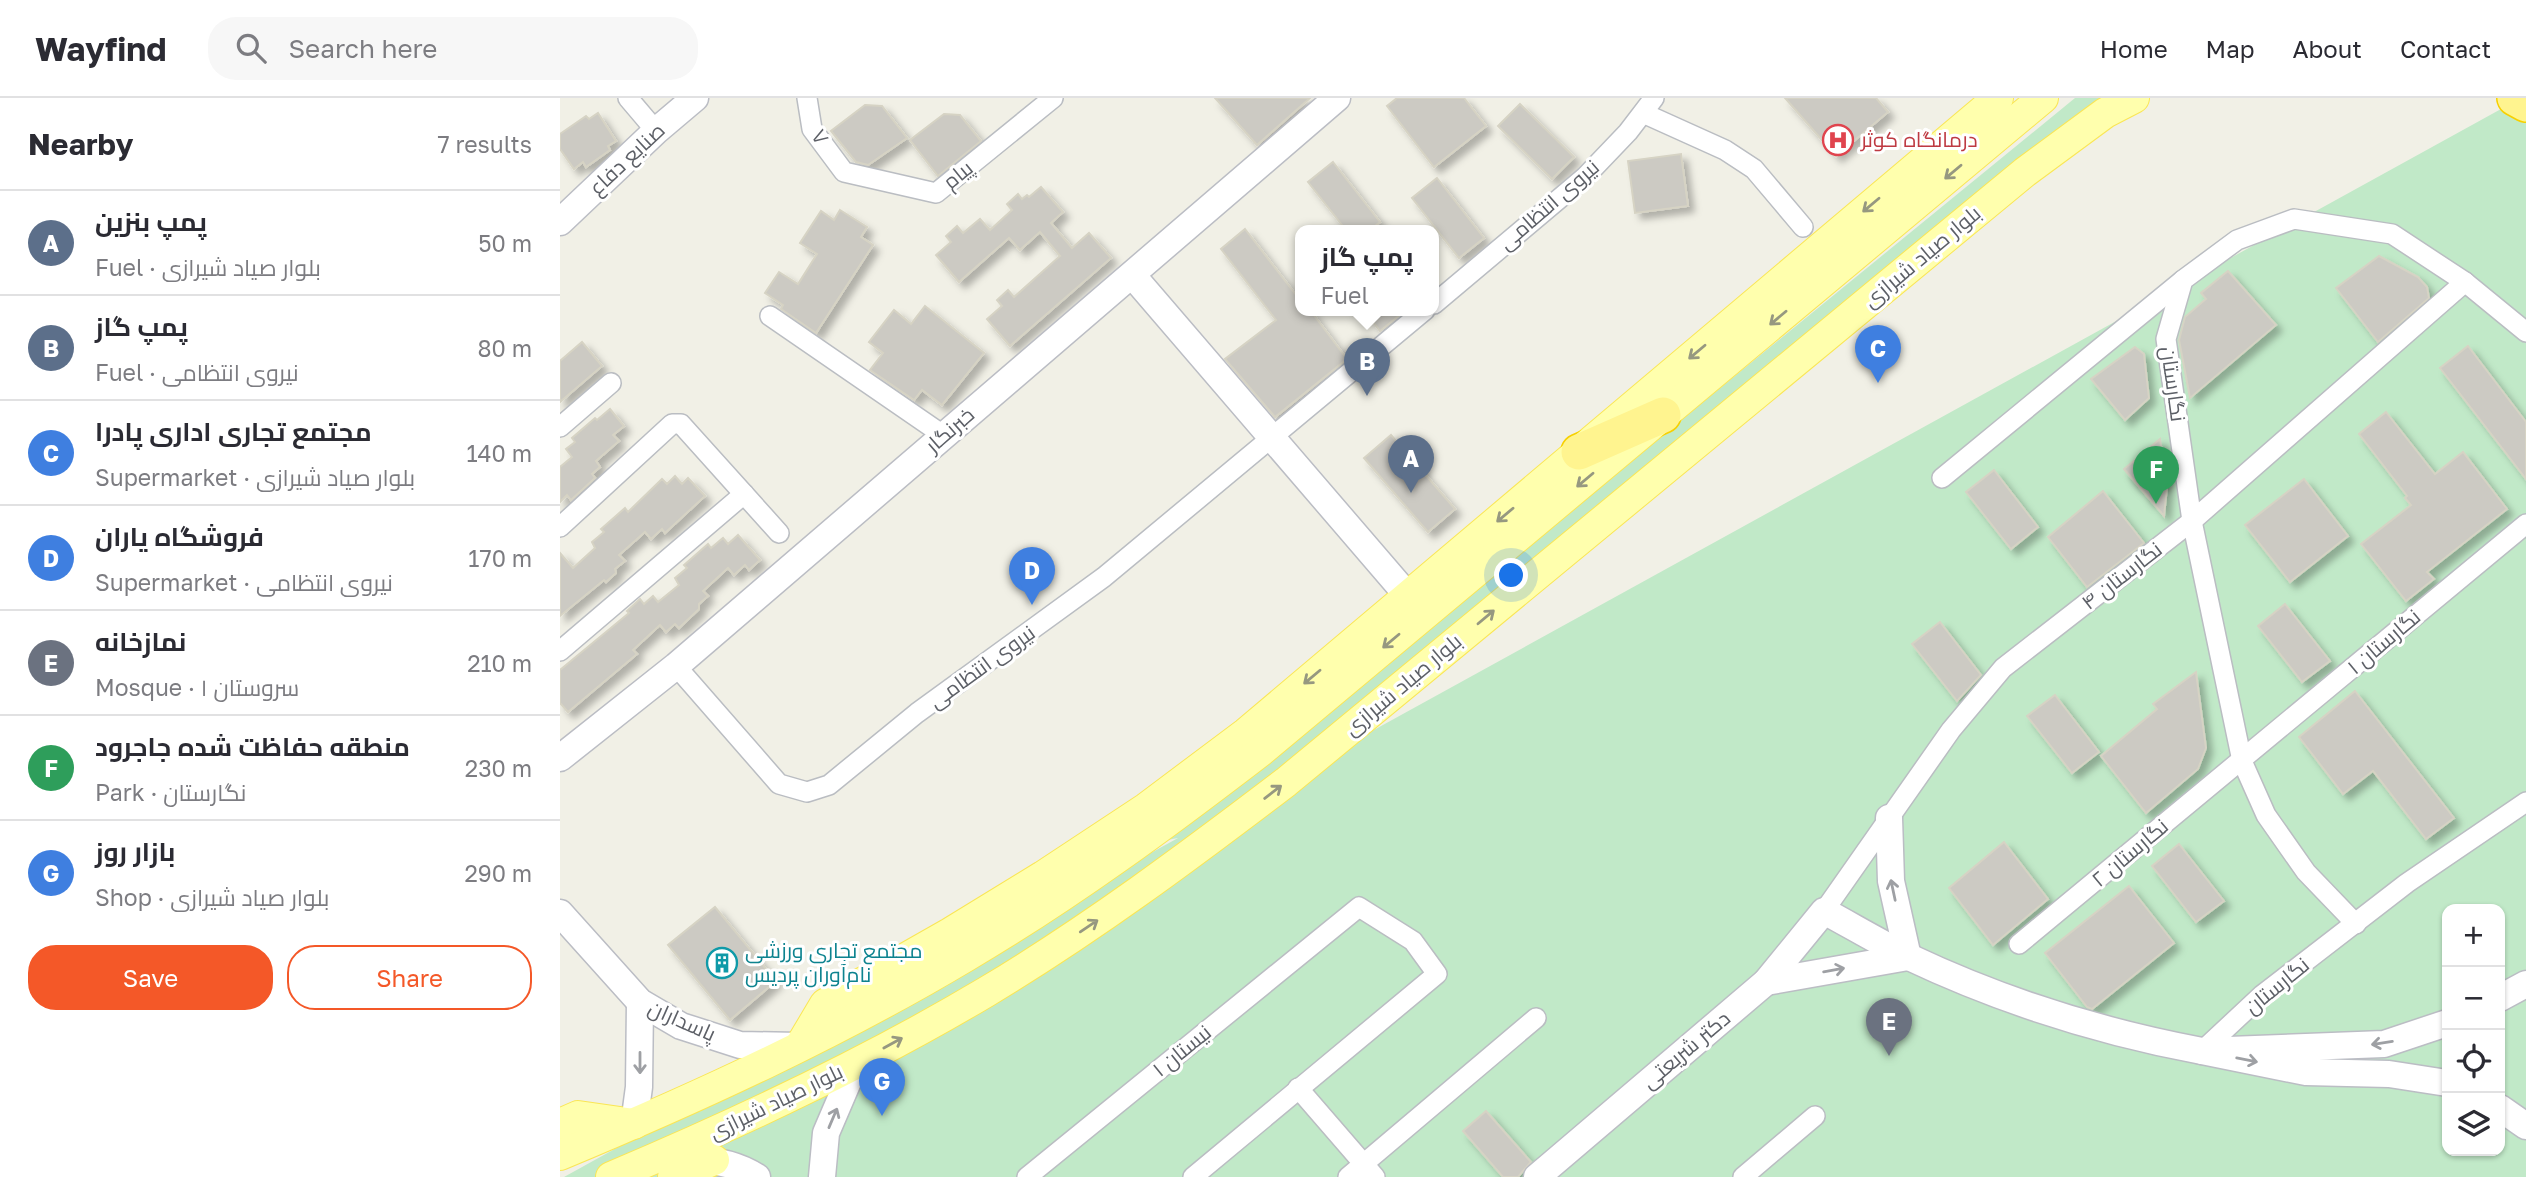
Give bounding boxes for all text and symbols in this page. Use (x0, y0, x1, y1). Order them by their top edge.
search box (208, 17, 698, 80)
text: Wayfind (35, 29, 166, 68)
icon: search (232, 29, 270, 67)
text: Search here (288, 33, 437, 64)
text: Home (2100, 34, 2168, 63)
text: Map (2206, 34, 2255, 63)
text: About (2293, 34, 2362, 63)
text: Contact (2400, 34, 2491, 63)
street label: صنایع دفاع (583, 117, 671, 201)
hospital icon: درمانگاه کوثر (1821, 123, 1855, 157)
street label: ۷ (806, 124, 835, 149)
text: Nearby (28, 126, 133, 162)
place label: درمانگاه کوثر (1860, 126, 1978, 152)
text: 7 results (438, 130, 532, 158)
street label: نیروی انتظامی (1493, 153, 1605, 256)
street label: پیام (937, 154, 979, 196)
one-way arrow (1944, 164, 1962, 180)
one-way arrow (1862, 197, 1880, 213)
street label: بلوار صیاد شیرازی (1857, 200, 1986, 314)
text: پمپ بنزین (95, 206, 207, 237)
popup (1295, 225, 1439, 316)
text: A (43, 229, 59, 257)
text: 50 m (478, 229, 532, 257)
text: پمپ گاز (1320, 241, 1414, 272)
text: Fuel · بلوار صیاد شیرازی (95, 253, 321, 281)
text: Fuel (1320, 281, 1369, 309)
one-way arrow (1770, 310, 1788, 326)
text: پمپ گاز (95, 311, 188, 342)
pin: C (1855, 325, 1901, 383)
text: B (43, 334, 59, 362)
text: 80 m (478, 334, 532, 362)
pin: B (1344, 338, 1390, 396)
one-way arrow (1689, 344, 1707, 360)
street label: نگارستان (2155, 344, 2192, 423)
text: Fuel · نیروی انتظامی (95, 358, 299, 386)
street label: خبرنگار (919, 401, 979, 458)
text: مجتمع تجاری اداری پادرا (95, 416, 372, 447)
pin: A (1388, 435, 1434, 493)
text: C (43, 439, 59, 467)
text: 140 m (466, 439, 532, 467)
pin: F (2133, 446, 2179, 504)
text: Supermarket · بلوار صیاد شیرازی (95, 463, 415, 491)
one-way arrow (1576, 472, 1594, 488)
one-way arrow (1496, 507, 1514, 523)
text: فروشگاه یاران (95, 521, 264, 552)
street label: نگارستان ۴ (2076, 536, 2167, 616)
text: D (43, 544, 59, 572)
text: 170 m (468, 544, 532, 572)
pin: D (1009, 547, 1055, 605)
your location (1494, 558, 1528, 592)
text: Supermarket · نیروی انتظامی (95, 568, 393, 596)
street label: نگارستان ۱ (2341, 603, 2426, 680)
one-way arrow (1477, 609, 1495, 624)
street label: نیروی انتظامی (923, 619, 1040, 714)
text: نمازخانه (95, 626, 186, 657)
street label: بلوار صیاد شیرازی (1338, 628, 1467, 742)
one-way arrow (1383, 634, 1401, 649)
text: E (44, 649, 58, 677)
text: 210 m (467, 649, 532, 677)
one-way arrow (1303, 669, 1321, 685)
text: Mosque · سروستان ۱ (95, 673, 299, 701)
text: منطقه حفاظت شده جاجرود (95, 731, 410, 762)
text: F (44, 754, 58, 782)
text: 230 m (465, 754, 532, 782)
text: Park · نگارستان (95, 778, 246, 806)
one-way arrow (1263, 785, 1281, 800)
street label: نگارستان ۲ (2086, 813, 2174, 893)
text: بازار روز (95, 836, 175, 867)
text: G (43, 859, 59, 887)
text: 290 m (464, 859, 532, 887)
one-way arrow (1885, 879, 1899, 902)
text: Shop · بلوار صیاد شیرازی (95, 883, 330, 911)
map controls (2442, 904, 2505, 1156)
button: + (2442, 904, 2505, 967)
one-way arrow (1079, 919, 1098, 933)
place label: مجتمع تجاری ورزشی نام‌آوران پردیس (745, 937, 922, 989)
button: Save (28, 945, 273, 1010)
button: Share (287, 945, 532, 1010)
building icon: مجتمع تجاری ورزشی نام‌آوران پردیس (705, 946, 739, 980)
street label: نگارستان (2239, 951, 2315, 1020)
one-way arrow (1822, 963, 1844, 976)
button: − (2442, 967, 2505, 1030)
street label: پاسداران (644, 994, 721, 1048)
pin: E (1866, 998, 1912, 1056)
street label: دکتر شریعتی (1636, 1005, 1736, 1095)
street label: نیستان ۱ (1147, 1019, 1217, 1082)
button: locate (2442, 1030, 2505, 1093)
one-way arrow (883, 1035, 903, 1049)
one-way arrow (2371, 1037, 2394, 1050)
one-way arrow (633, 1051, 646, 1074)
one-way arrow (2235, 1054, 2258, 1068)
street label: بلوار صیاد شیرازی (705, 1058, 847, 1146)
pin: G (859, 1058, 905, 1116)
button: layers (2442, 1093, 2505, 1156)
one-way arrow (827, 1108, 840, 1130)

